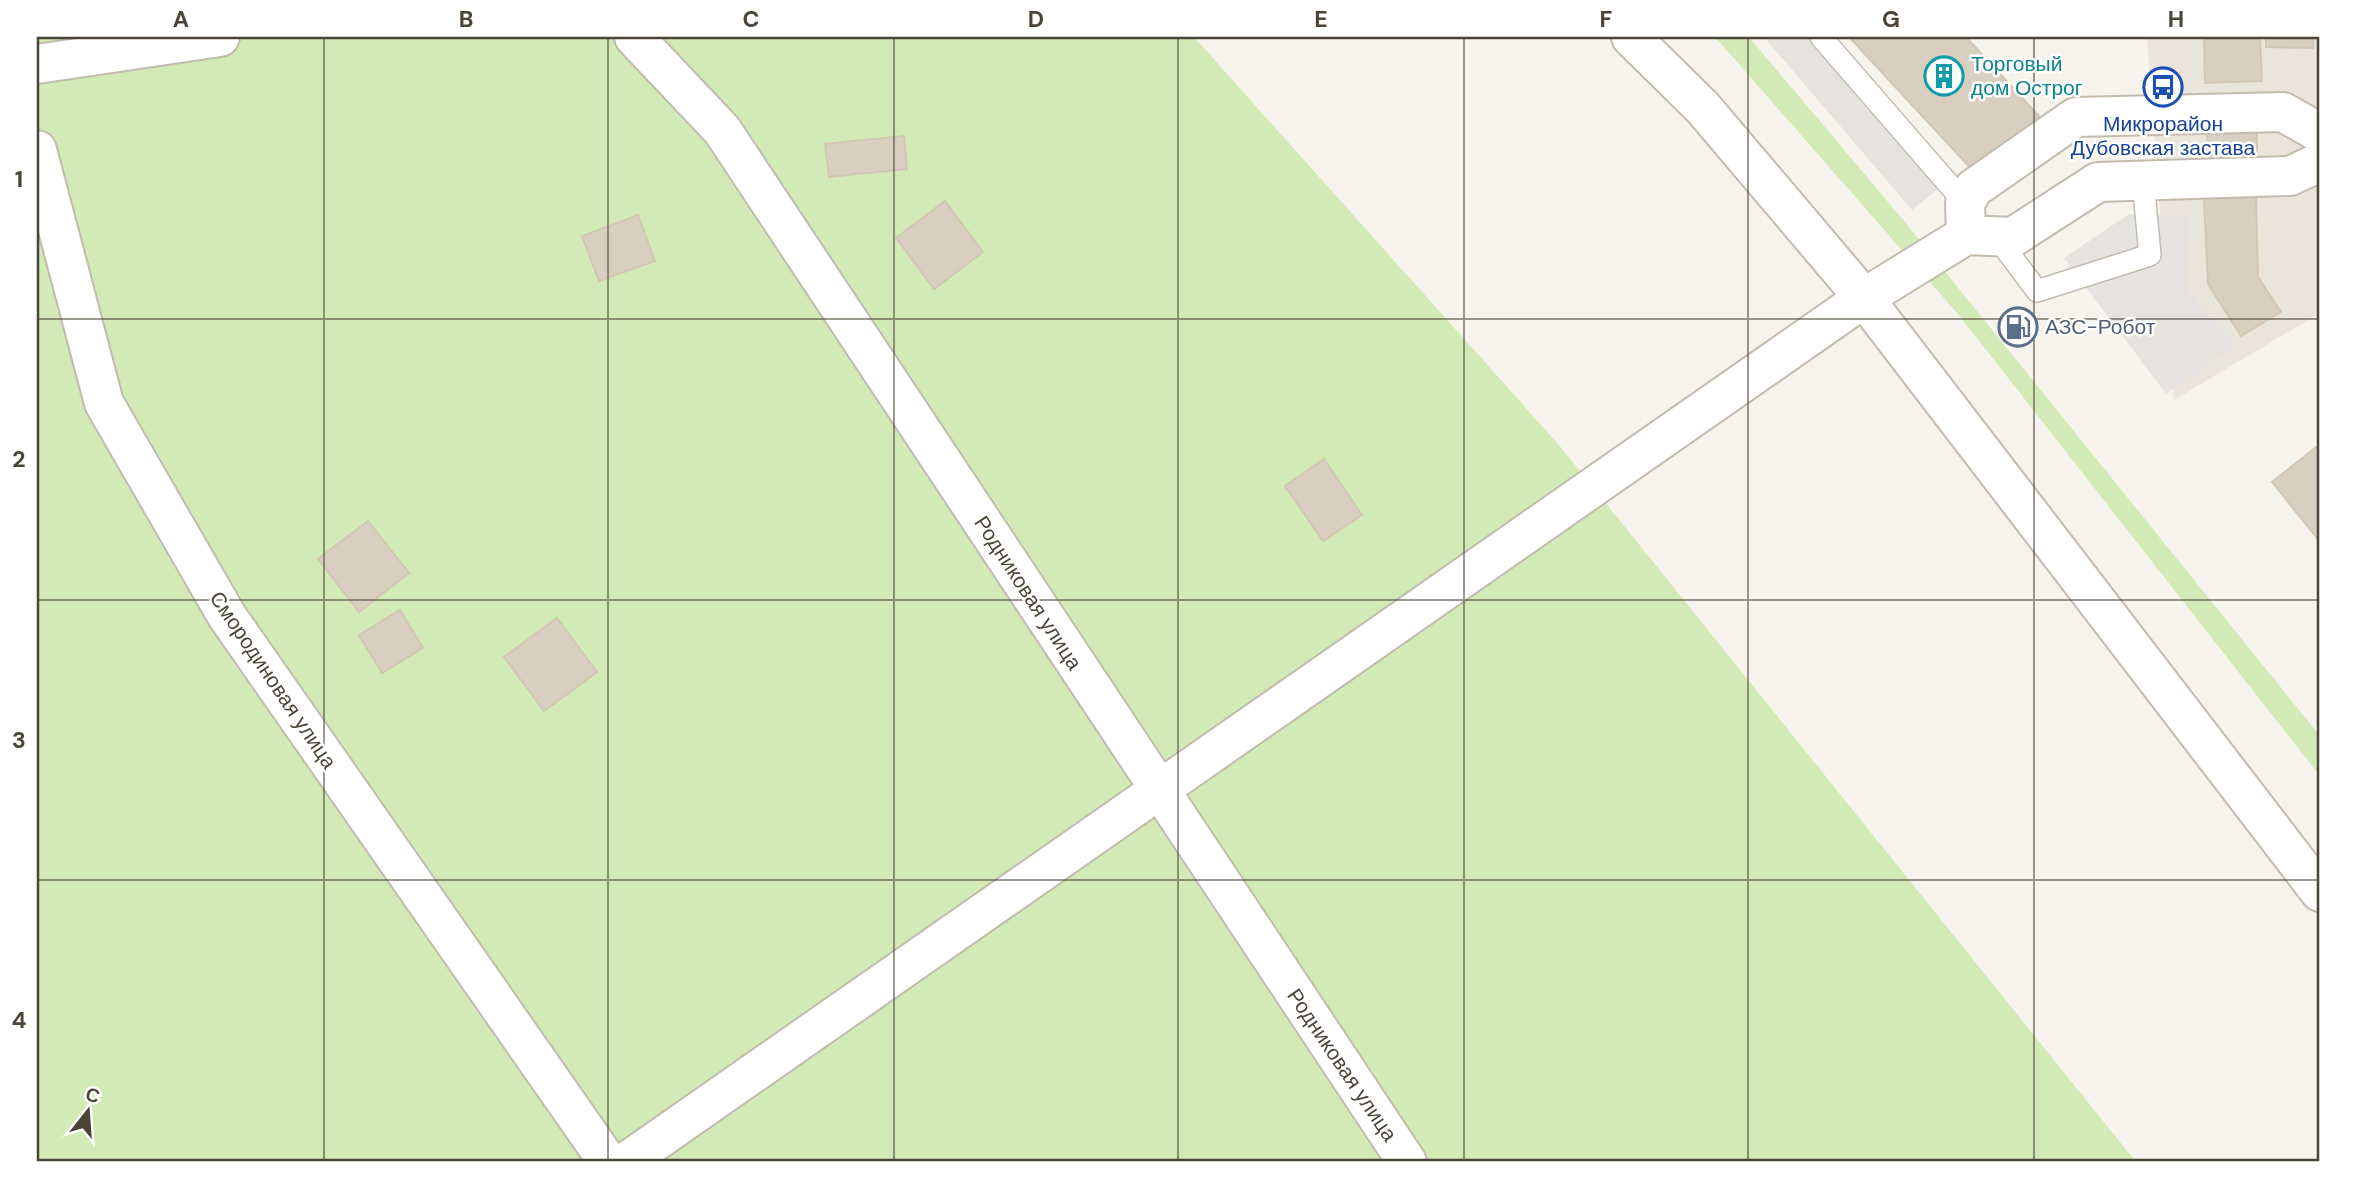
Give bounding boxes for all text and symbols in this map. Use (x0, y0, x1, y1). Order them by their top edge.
text: A (173, 4, 189, 34)
text: B (459, 4, 473, 34)
text: C (743, 4, 759, 34)
text: D (1028, 4, 1044, 34)
text: E (1314, 4, 1328, 34)
text: F (1600, 4, 1613, 34)
text: G (1882, 4, 1900, 34)
text: H (2168, 4, 2184, 34)
place label: Торговый дом Острог (1971, 50, 2083, 102)
building icon: Торговый дом Острог (1923, 55, 1965, 97)
bus stop icon: Микрорайон Дубовская застава (2142, 66, 2184, 108)
place label: Микрорайон Дубовская застава (2071, 110, 2255, 162)
text: 1 (15, 164, 23, 194)
fuel station icon: АЗС-Робот (1997, 306, 2039, 348)
place label: АЗС-Робот (2045, 313, 2156, 341)
text: 2 (12, 444, 26, 474)
street label: Родниковая улица (968, 511, 1088, 676)
street label: Смородиновая улица (203, 586, 343, 775)
text: 3 (12, 725, 26, 755)
street label: Родниковая улица (1281, 983, 1404, 1147)
text: 4 (12, 1005, 27, 1035)
north arrow (52, 1076, 122, 1146)
text: С (83, 1081, 103, 1109)

